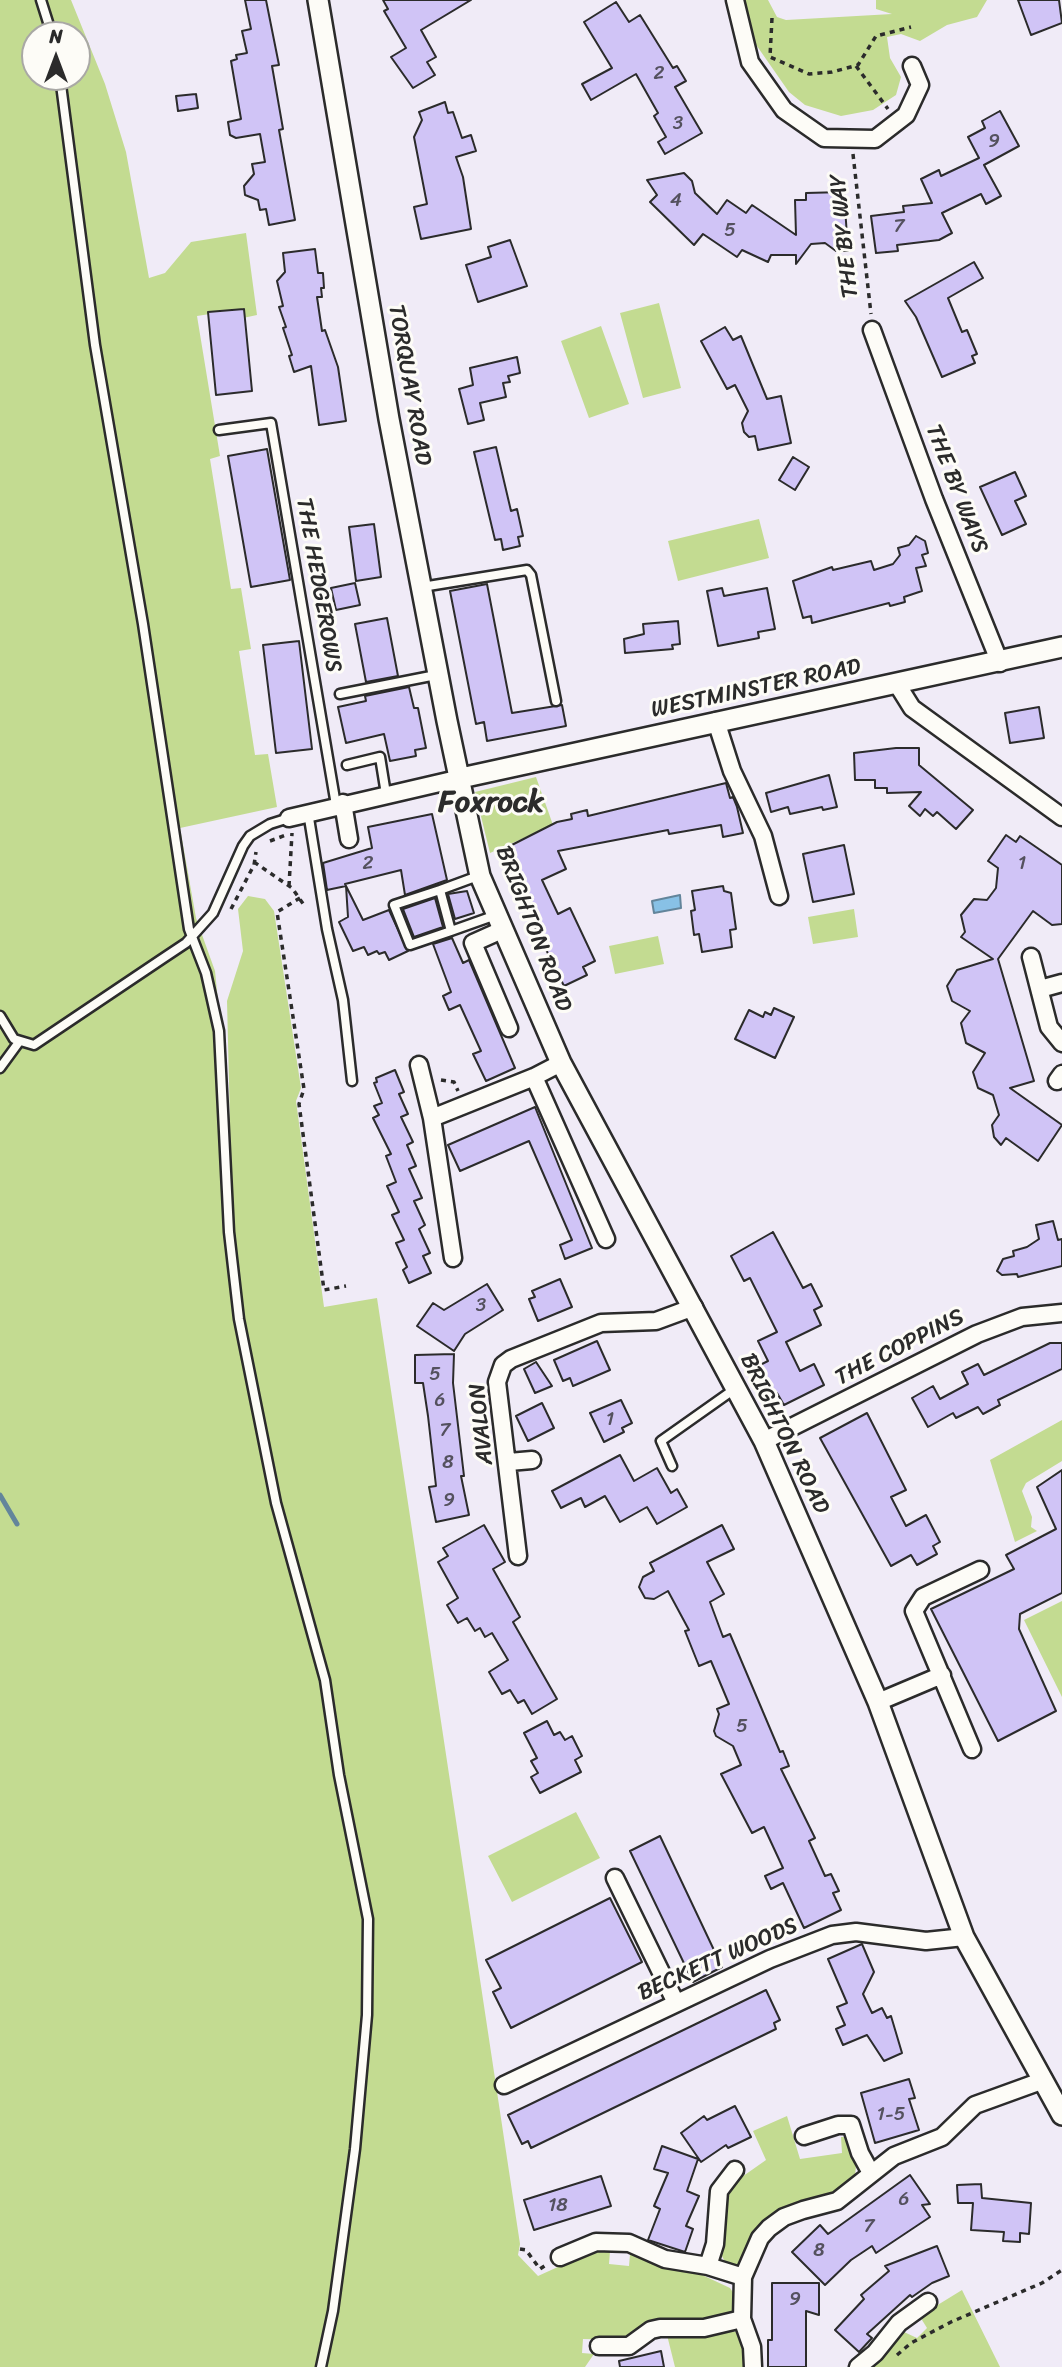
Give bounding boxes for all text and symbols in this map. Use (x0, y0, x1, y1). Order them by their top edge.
text: N (49, 20, 63, 53)
north arrow (21, 21, 91, 91)
house number: 2 (654, 63, 664, 85)
house number: 3 (673, 113, 683, 135)
house number: 9 (988, 131, 1000, 153)
street label: THE BY WAY (825, 172, 865, 300)
house number: 4 (670, 190, 682, 212)
house number: 7 (894, 216, 904, 238)
house number: 5 (724, 220, 736, 242)
street label: TORQUAY ROAD (381, 302, 437, 468)
street label: THE BY WAYS (919, 421, 993, 557)
street label: THE HEDGEROWS (289, 496, 347, 674)
street label: WESTMINSTER ROAD (649, 653, 863, 725)
district label: Foxrock (438, 785, 544, 821)
street label: BRIGHTON ROAD (489, 842, 577, 1016)
house number: 2 (363, 853, 373, 875)
house number: 1 (1018, 853, 1026, 875)
house number: 3 (476, 1295, 486, 1317)
street label: THE COPPINS (831, 1304, 969, 1392)
street label: BRIGHTON ROAD (733, 1349, 835, 1519)
house number: 5 (429, 1364, 441, 1386)
street label: AVALON (464, 1382, 500, 1466)
house number: 6 (435, 1390, 445, 1412)
house number: 1 (606, 1409, 614, 1431)
house number: 7 (440, 1420, 450, 1442)
house number: 8 (442, 1452, 454, 1474)
house number: 9 (443, 1490, 455, 1512)
house number: 5 (736, 1716, 748, 1738)
street label: BECKETT WOODS (634, 1912, 802, 2008)
house number: 1-5 (877, 2104, 905, 2126)
house number: 6 (899, 2189, 909, 2211)
house number: 18 (548, 2195, 568, 2217)
house number: 7 (864, 2216, 874, 2238)
house number: 8 (813, 2240, 825, 2262)
house number: 9 (789, 2289, 801, 2311)

